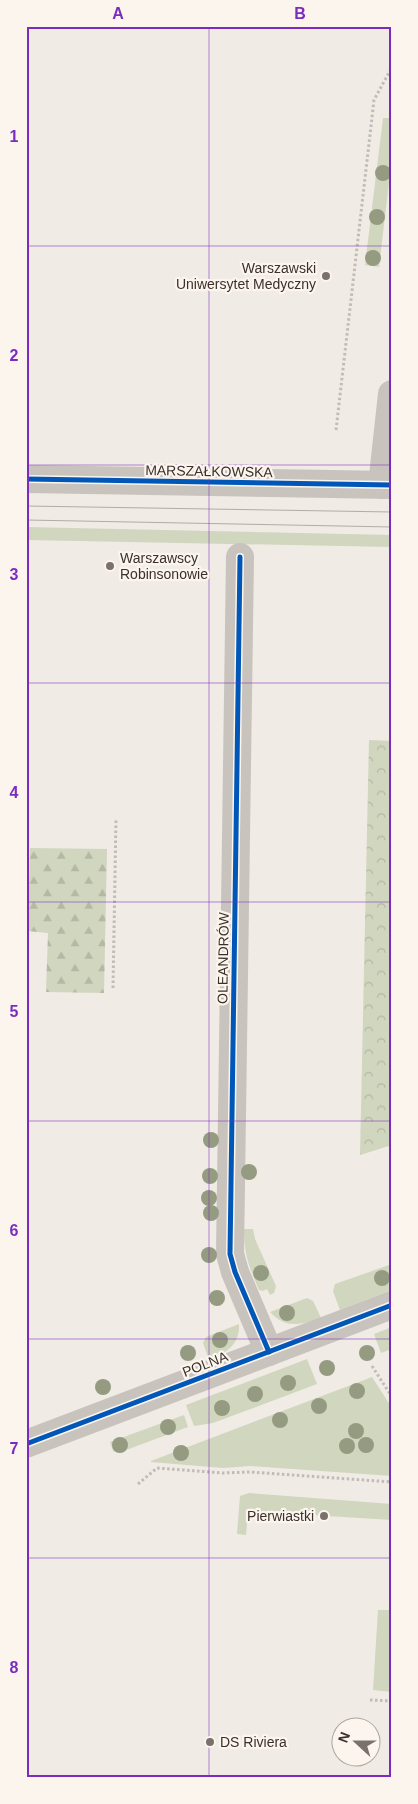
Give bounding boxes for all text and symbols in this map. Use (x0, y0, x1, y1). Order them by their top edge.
text: A (112, 5, 124, 22)
text: B (294, 5, 306, 22)
text: 1 (10, 128, 19, 145)
place label: Warszawski Uniwersytet Medyczny (176, 260, 316, 292)
marker: Warszawski Uniwersytet Medyczny (320, 270, 332, 282)
text: 2 (10, 347, 19, 364)
street label: MARSZAŁKOWSKA (145, 462, 274, 480)
place label: Warszawscy Robinsonowie (120, 550, 208, 582)
marker: Warszawscy Robinsonowie (104, 560, 116, 572)
text: 3 (10, 566, 19, 583)
text: 4 (10, 784, 19, 801)
street label: OLEANDRÓW (214, 911, 232, 1004)
text: 5 (10, 1003, 19, 1020)
text: 6 (10, 1222, 19, 1239)
street label: POLNA (180, 1348, 231, 1380)
text: 7 (10, 1440, 19, 1457)
place label: Pierwiastki (247, 1508, 314, 1524)
marker: Pierwiastki (318, 1510, 330, 1522)
text: 8 (10, 1659, 19, 1676)
north arrow (330, 1716, 380, 1766)
text: N (335, 1730, 353, 1745)
place label: DS Riviera (220, 1734, 287, 1750)
marker: DS Riviera (204, 1736, 216, 1748)

